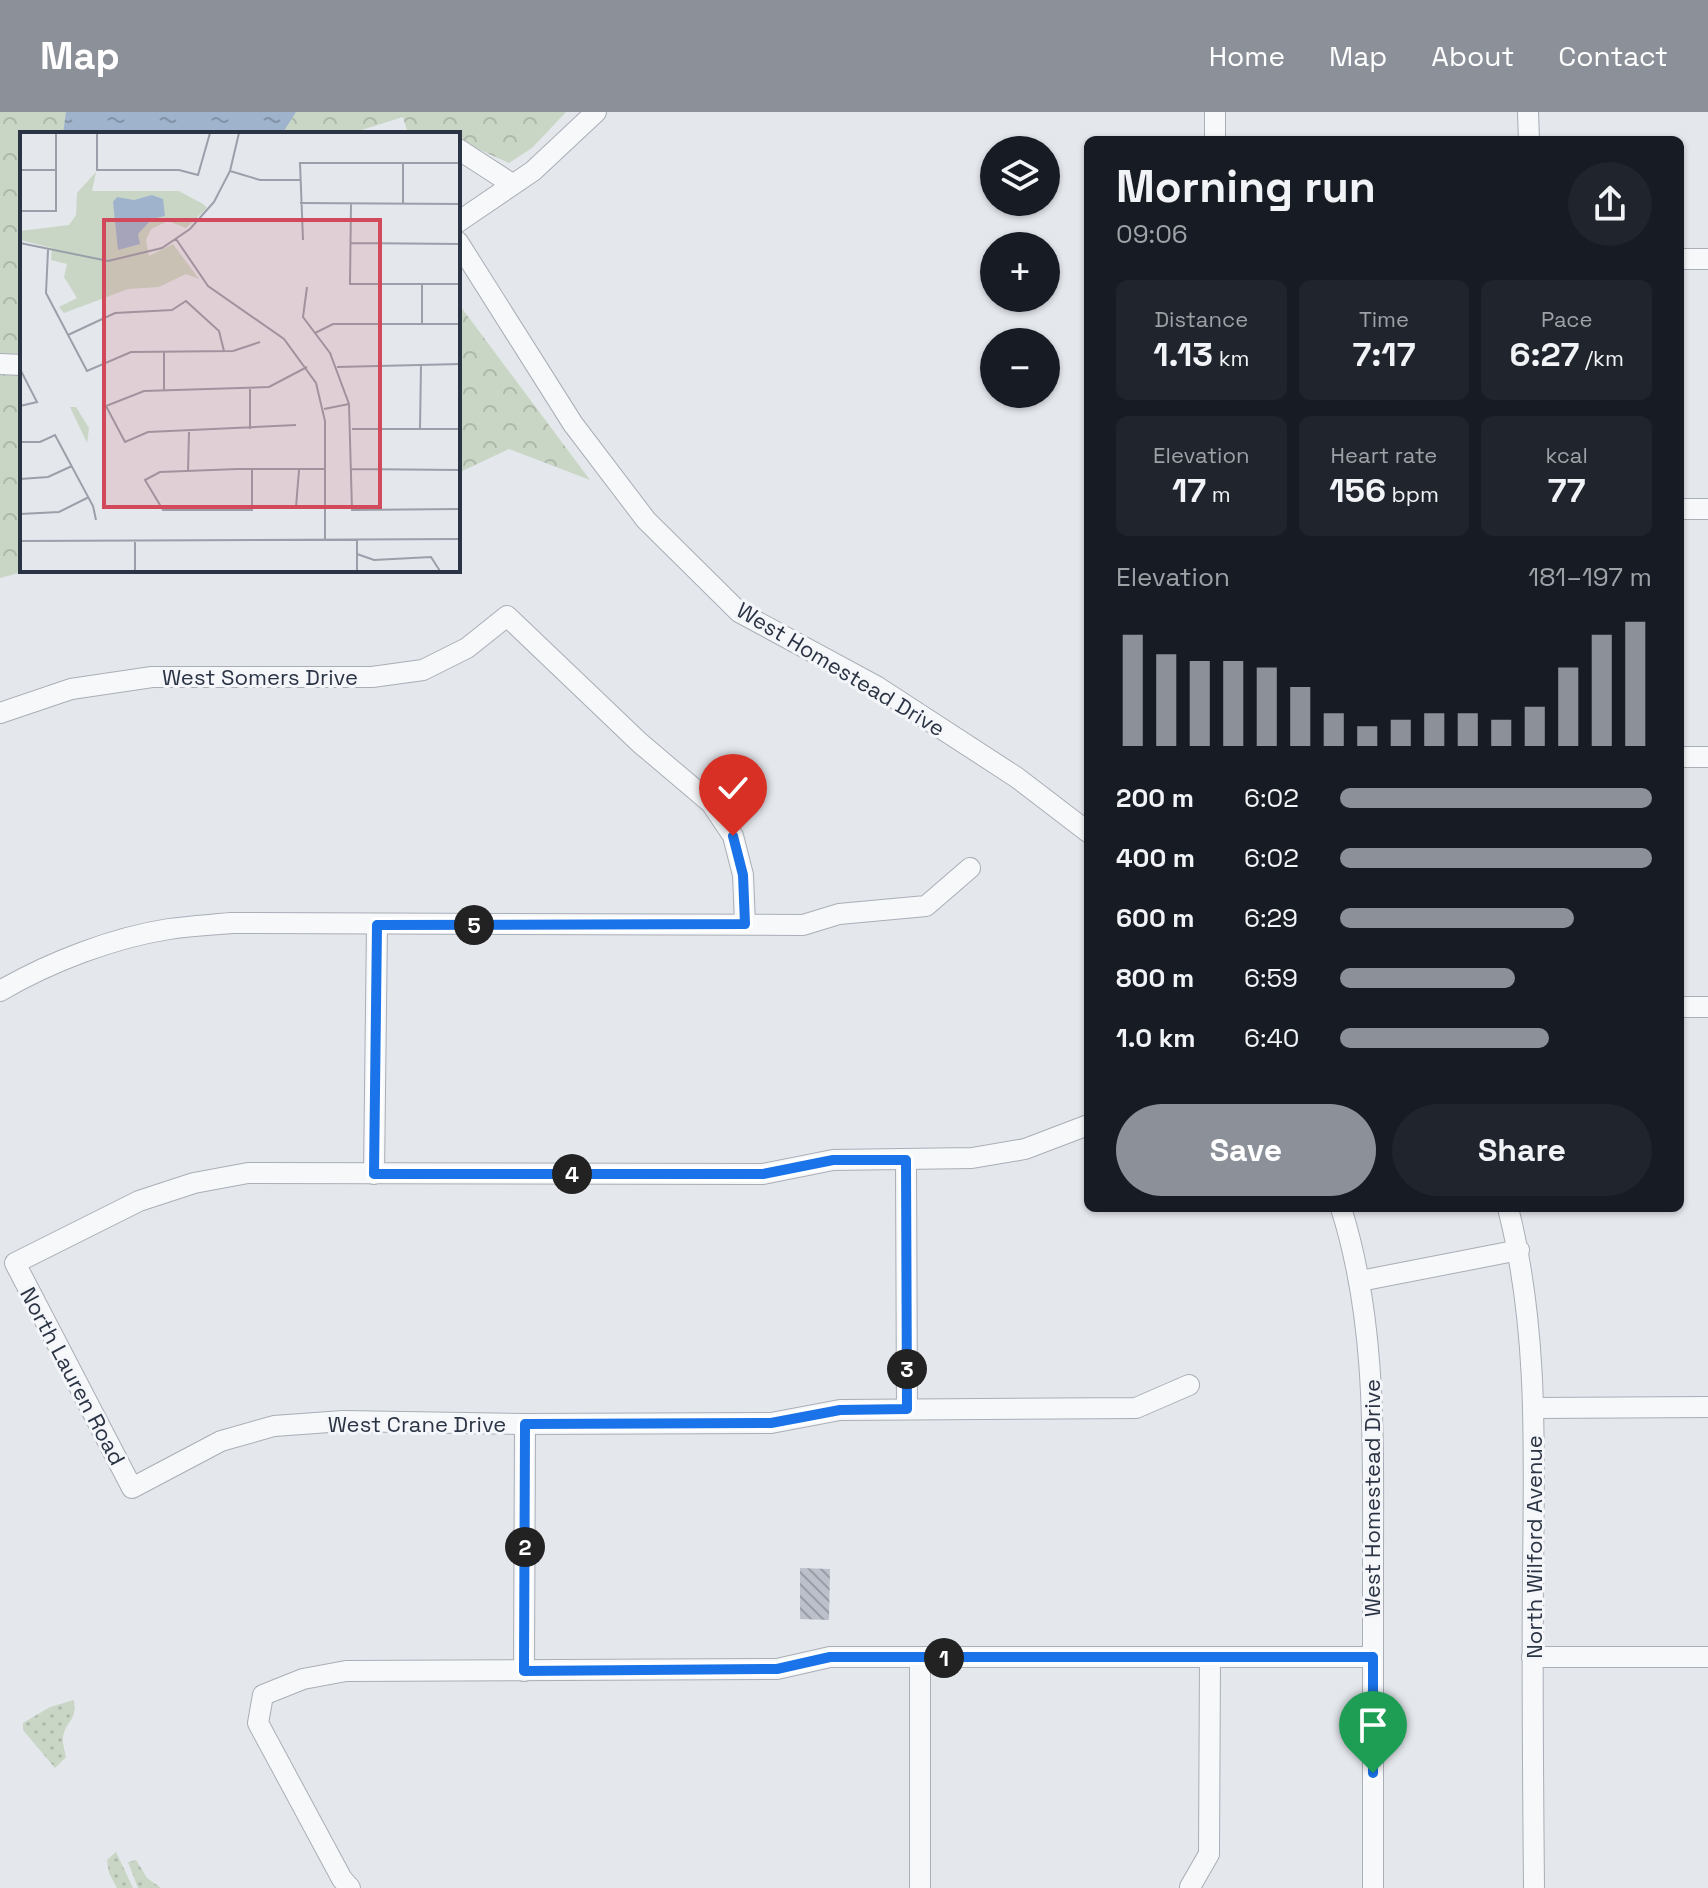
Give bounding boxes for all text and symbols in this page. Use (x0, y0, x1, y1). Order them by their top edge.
text: Map (40, 32, 120, 80)
text: Home (1209, 38, 1285, 74)
text: Map (1329, 38, 1387, 74)
text: About (1431, 38, 1514, 74)
text: Contact (1558, 38, 1668, 74)
inset map (20, 132, 460, 572)
map controls (980, 136, 1060, 408)
button: layers (980, 136, 1060, 216)
text: Morning run (1116, 159, 1376, 215)
button: share (1568, 162, 1652, 246)
text: 09:06 (1116, 217, 1188, 251)
button: + (980, 232, 1060, 312)
text: Distance (1154, 305, 1248, 333)
text: Time (1359, 305, 1409, 333)
text: Pace (1541, 305, 1592, 333)
button: − (980, 328, 1060, 408)
text: 1.13 (1153, 333, 1213, 376)
text: 7:17 (1352, 333, 1416, 376)
text: 6:27 (1509, 333, 1579, 376)
text: km (1213, 344, 1249, 372)
text: /km (1579, 344, 1624, 372)
text: Elevation (1153, 441, 1250, 469)
text: Heart rate (1331, 441, 1437, 469)
text: kcal (1545, 441, 1588, 469)
text: 17 (1172, 469, 1206, 512)
text: 156 (1329, 469, 1386, 512)
text: 77 (1548, 469, 1586, 512)
text: m (1206, 480, 1231, 508)
text: bpm (1386, 480, 1439, 508)
text: Elevation (1116, 560, 1230, 594)
text: 181–197 m (1528, 560, 1652, 594)
street label: West Homestead Drive (732, 596, 950, 742)
street label: West Somers Drive (162, 663, 358, 691)
pin (699, 754, 767, 836)
icon: check (711, 766, 755, 810)
text: 200 m (1116, 781, 1194, 815)
text: 6:02 (1244, 781, 1299, 815)
text: 400 m (1116, 841, 1195, 875)
text: 6:02 (1244, 841, 1299, 875)
text: 600 m (1116, 901, 1195, 935)
text: 6:29 (1244, 901, 1298, 935)
pin: 5 (454, 905, 494, 945)
text: 5 (467, 911, 481, 939)
text: 800 m (1116, 961, 1194, 995)
text: 6:59 (1244, 961, 1298, 995)
text: 1.0 km (1116, 1021, 1196, 1055)
text: 6:40 (1244, 1021, 1299, 1055)
button: Save (1116, 1104, 1376, 1196)
button: Share (1392, 1104, 1652, 1196)
pin: 4 (552, 1154, 592, 1194)
text: 4 (565, 1160, 579, 1188)
street label: North Lauren Road (14, 1282, 132, 1470)
pin: 3 (887, 1349, 927, 1389)
text: 3 (900, 1355, 914, 1383)
street label: West Homestead Drive (1358, 1379, 1386, 1617)
street label: West Crane Drive (328, 1410, 506, 1438)
street label: North Wilford Avenue (1520, 1435, 1548, 1659)
pin: 2 (505, 1527, 545, 1567)
text: 2 (518, 1533, 532, 1561)
pin: 1 (924, 1638, 964, 1678)
text: 1 (939, 1644, 949, 1672)
pin (1339, 1691, 1407, 1773)
icon: arrive (1351, 1703, 1395, 1747)

